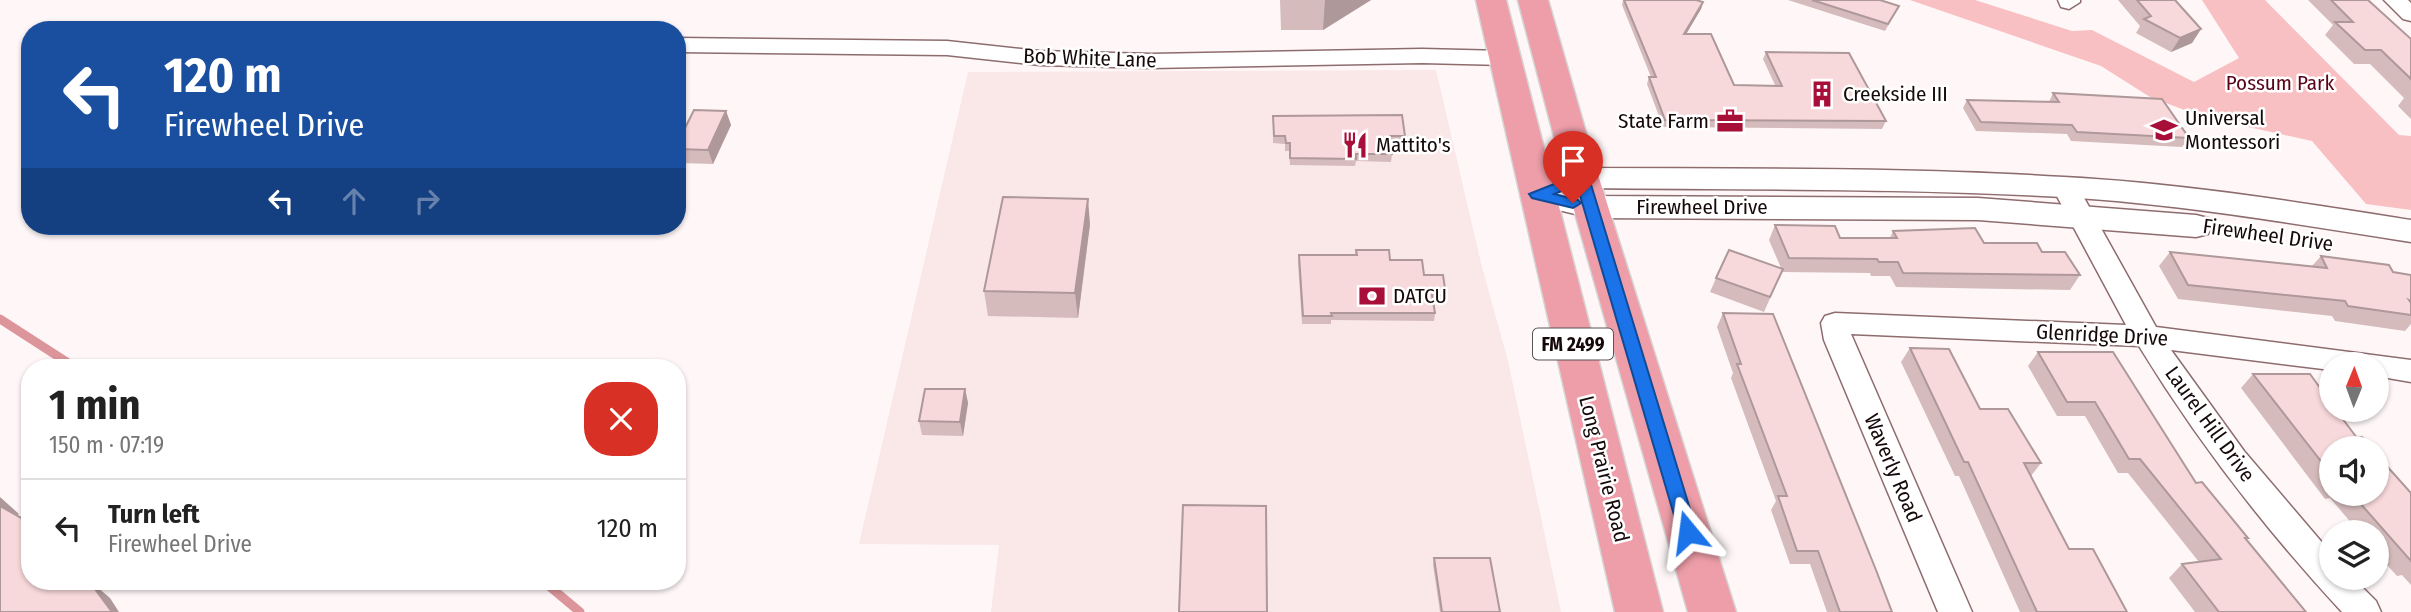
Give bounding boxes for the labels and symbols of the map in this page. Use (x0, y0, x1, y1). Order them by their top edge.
street label: Bob White Lane (1023, 43, 1157, 73)
park label: Possum Park (2226, 70, 2334, 96)
building icon: Creekside III (1807, 79, 1837, 109)
place label: Creekside III (1843, 81, 1948, 107)
place label: Universal Montessori (2185, 105, 2280, 155)
office icon: State Farm (1715, 106, 1745, 136)
place label: State Farm (1618, 108, 1709, 134)
school or university icon: Universal Montessori (2149, 115, 2179, 145)
restaurant icon: Mattito's (1340, 130, 1370, 160)
pin (1543, 131, 1603, 203)
place label: Mattito's (1376, 132, 1451, 158)
street label: Firewheel Drive (1636, 194, 1768, 220)
street label: Firewheel Drive (2201, 213, 2335, 257)
bank icon: DATCU (1357, 281, 1387, 311)
place label: DATCU (1393, 283, 1447, 309)
street label: Glenridge Drive (2035, 319, 2169, 351)
road number: FM 2499 (1533, 328, 1613, 360)
north arrow (2319, 352, 2389, 422)
street label: Laurel Hill Drive (2159, 361, 2261, 487)
street label: Long Prairie Road (1573, 393, 1635, 545)
street label: Waverly Road (1859, 410, 1927, 526)
position arrow (1651, 495, 1725, 569)

